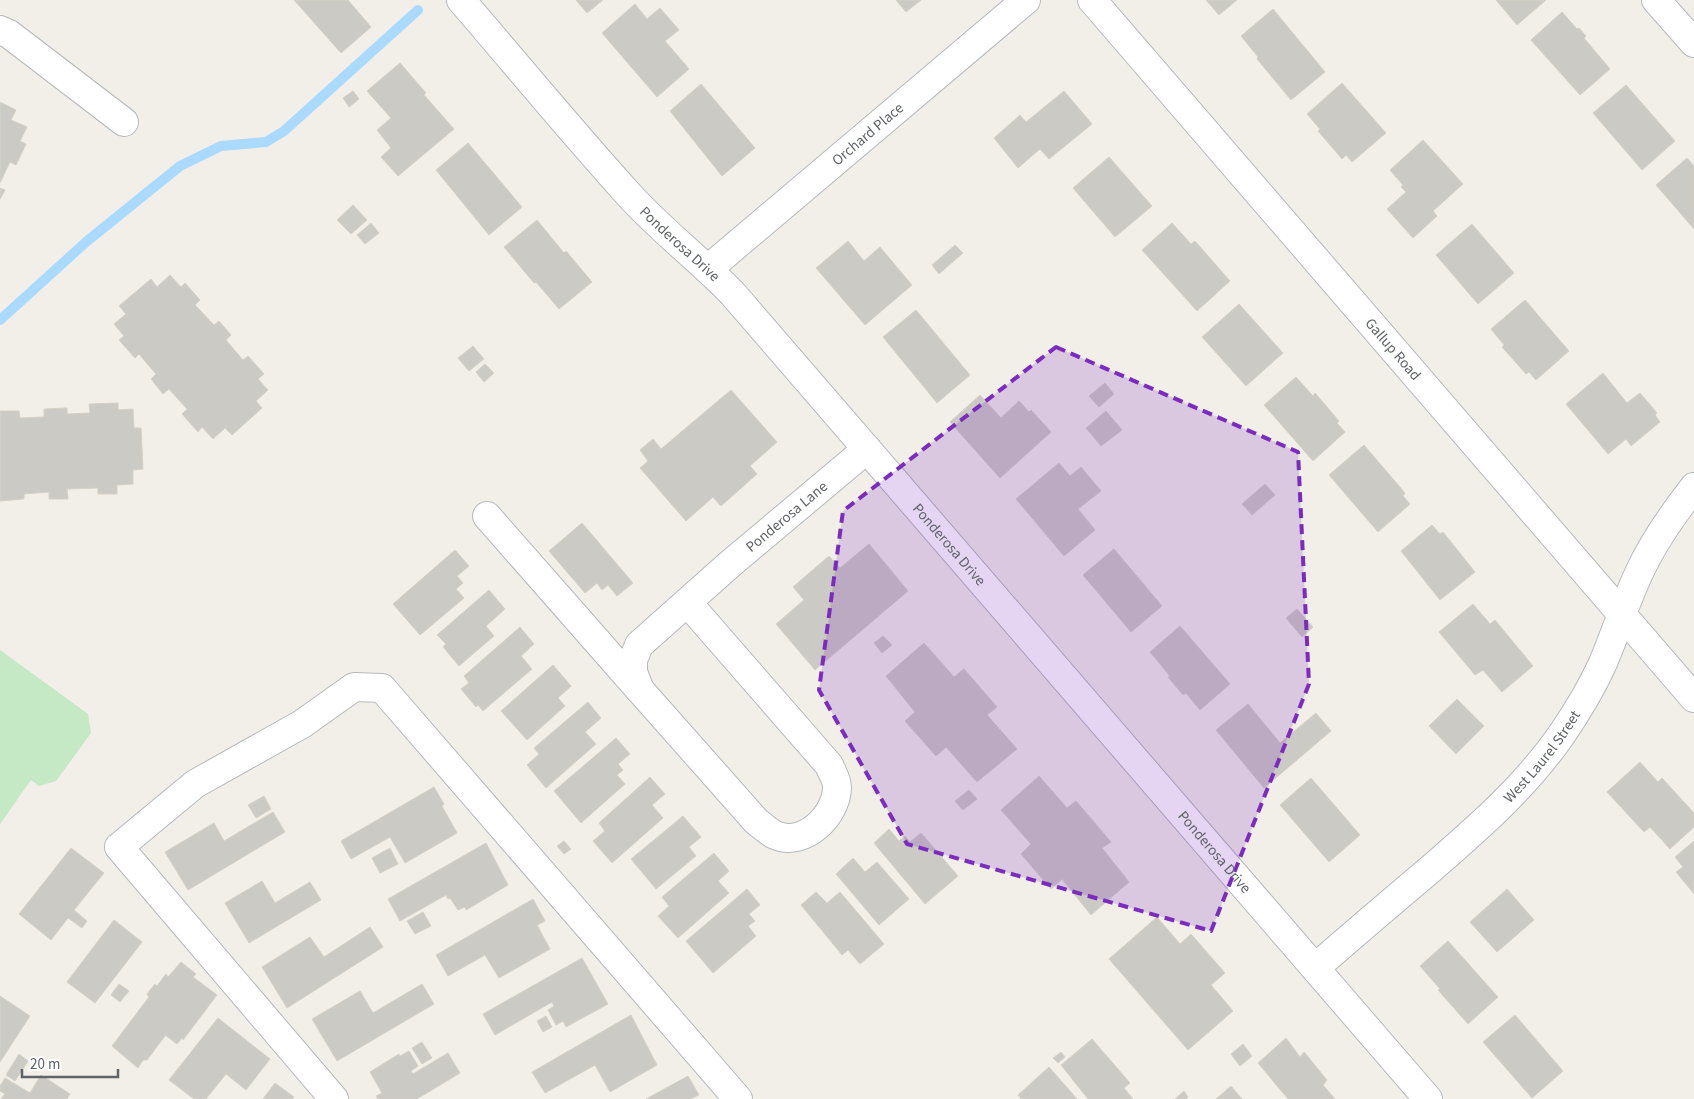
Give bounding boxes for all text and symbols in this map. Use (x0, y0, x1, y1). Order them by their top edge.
street label: Orchard Place (827, 98, 908, 170)
street label: Ponderosa Drive (635, 201, 725, 286)
street label: Gallup Road (1360, 313, 1426, 385)
street label: Ponderosa Lane (741, 476, 832, 557)
street label: Ponderosa Drive (908, 499, 991, 590)
street label: West Laurel Street (1499, 706, 1585, 808)
street label: Ponderosa Drive (1173, 806, 1256, 898)
scale bar (22, 1046, 119, 1078)
text: 20 m (30, 1054, 60, 1075)

